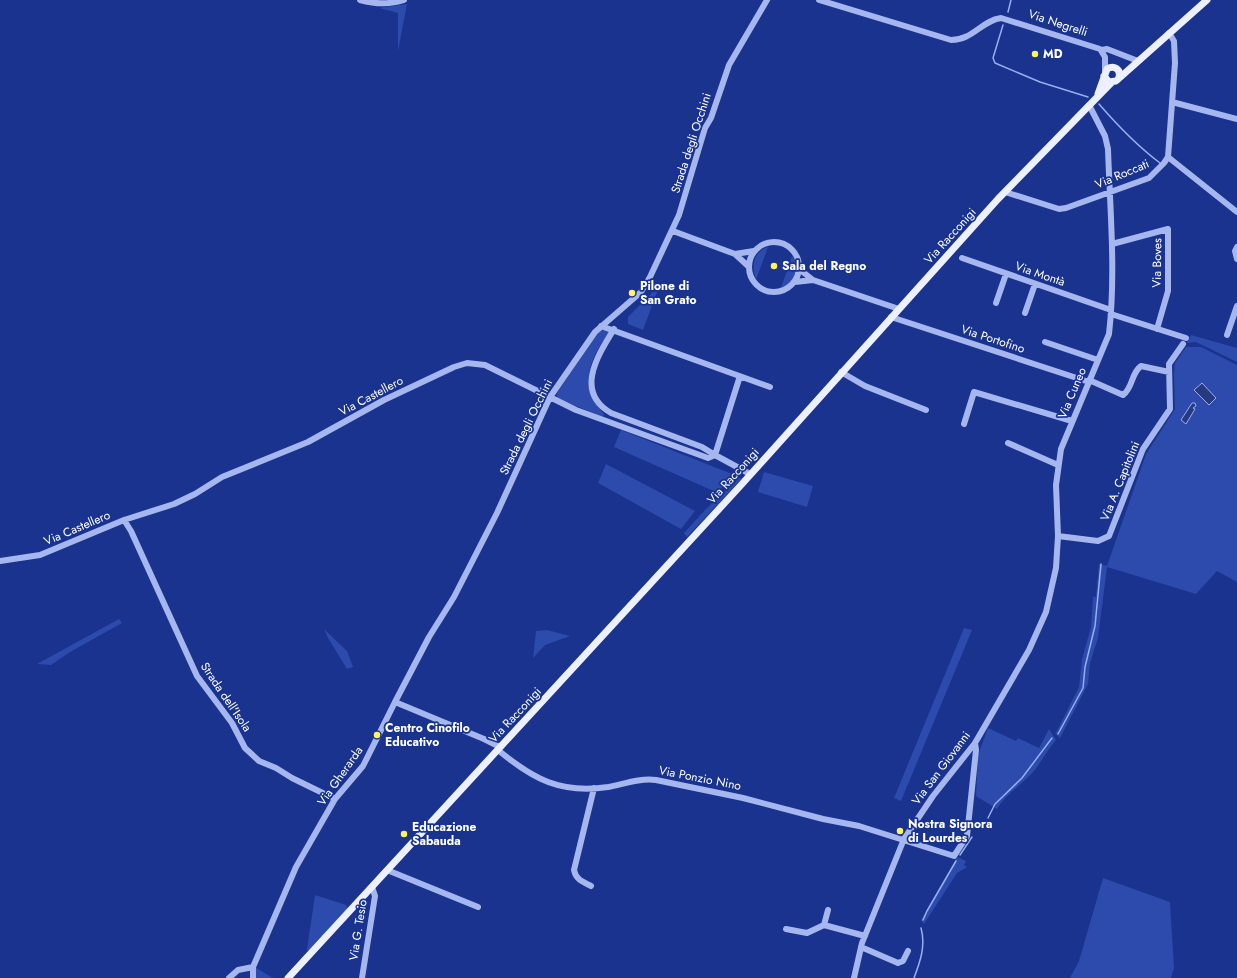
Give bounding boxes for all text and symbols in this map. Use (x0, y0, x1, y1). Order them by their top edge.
street label: Via Negrelli (1026, 5, 1090, 41)
place label: MD (1043, 45, 1063, 63)
marker: MD (1030, 49, 1040, 59)
street label: Strada degli Occhini (666, 90, 716, 196)
street label: Via Roccati (1092, 155, 1152, 193)
street label: Via Racconigi (920, 204, 980, 268)
street label: Via Boves (1148, 238, 1166, 288)
place label: Sala del Regno (782, 257, 866, 275)
street label: Via Montà (1013, 257, 1068, 291)
marker: Sala del Regno (769, 261, 779, 271)
place label: Pilone di San Grato (640, 277, 697, 309)
marker: Pilone di San Grato (627, 288, 637, 298)
street label: Via Portofino (959, 320, 1028, 358)
street label: Via Cuneo (1053, 364, 1091, 421)
street label: Via Castellero (336, 371, 407, 420)
street label: Strada degli Occhini (495, 376, 557, 478)
street label: Via A. Capitolini (1096, 438, 1144, 524)
street label: Via Racconigi (703, 444, 763, 508)
street label: Via Castellero (41, 506, 113, 550)
street label: Strada dell'Isola (196, 659, 256, 736)
street label: Via Racconigi (484, 683, 546, 747)
place label: Centro Cinofilo Educativo (385, 719, 470, 751)
street label: Via San Giovanni (907, 727, 975, 809)
marker: Centro Cinofilo Educativo (372, 730, 382, 740)
street label: Via Gherarda (313, 742, 367, 809)
street label: Via Ponzio Nino (657, 761, 743, 795)
place label: Nostra Signora di Lourdes (908, 815, 992, 847)
place label: Educazione Sabauda (412, 818, 476, 850)
marker: Nostra Signora di Lourdes (895, 826, 905, 836)
marker: Educazione Sabauda (399, 829, 409, 839)
street label: Via G. Tesio (344, 898, 372, 962)

